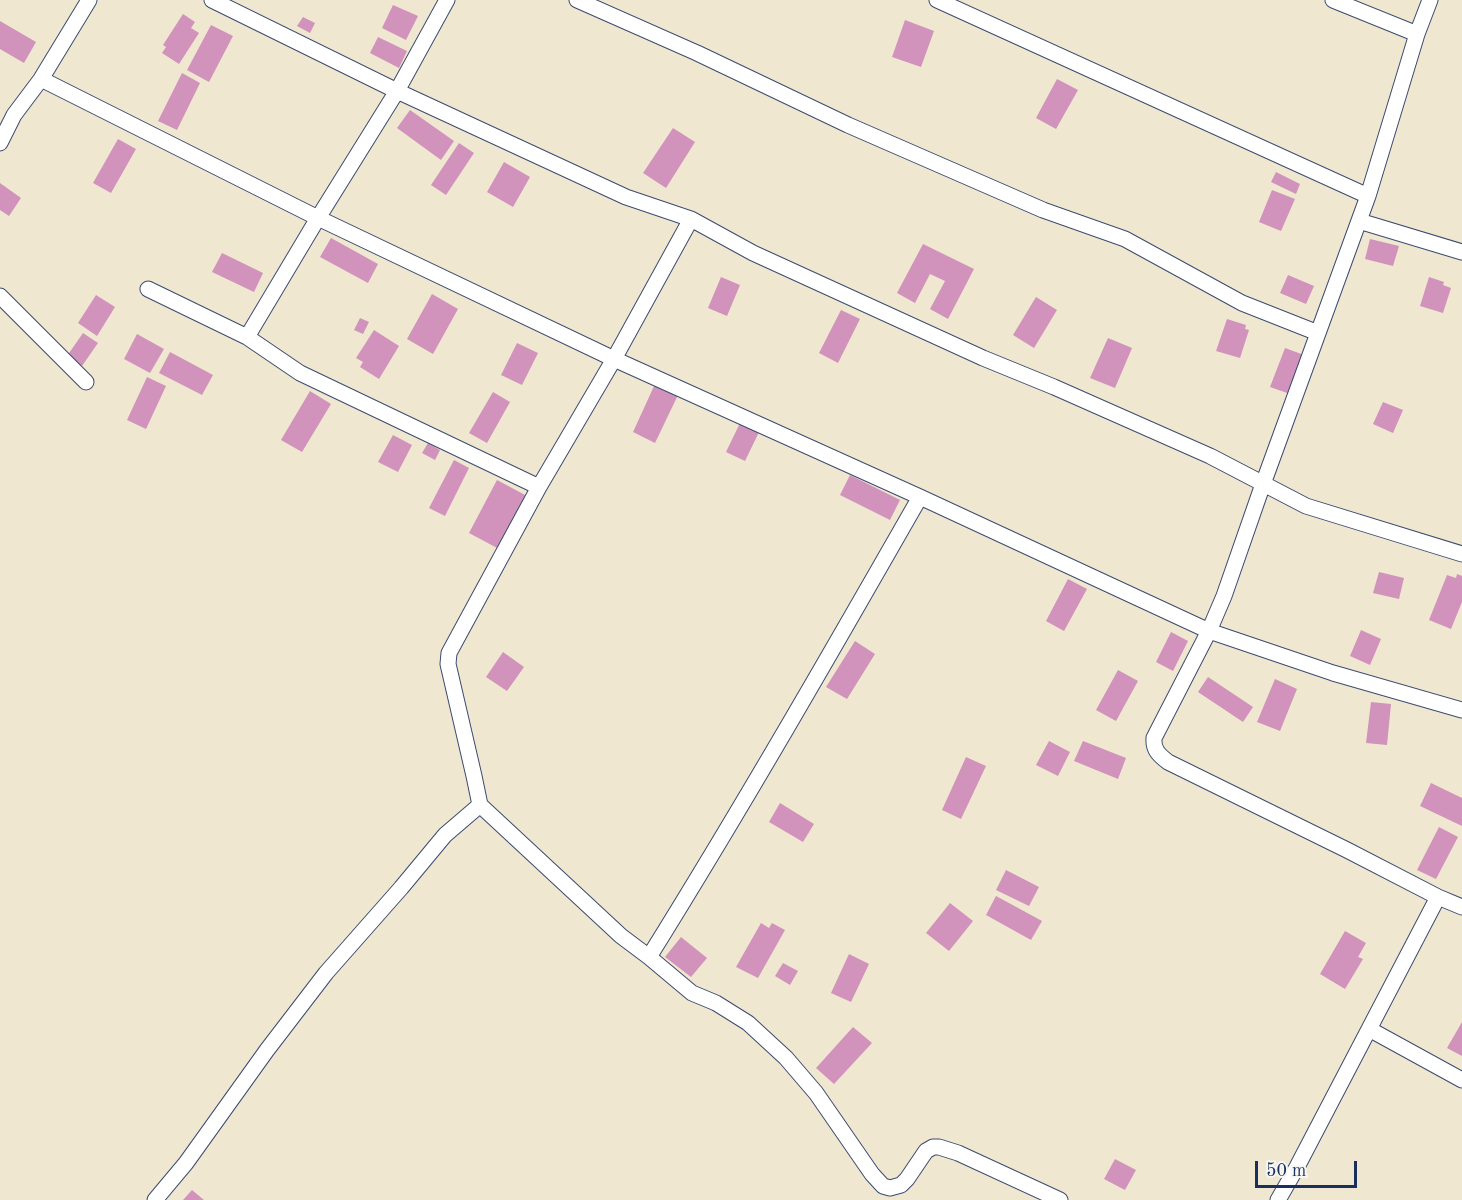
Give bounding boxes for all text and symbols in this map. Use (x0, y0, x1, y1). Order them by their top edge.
scale bar (1258, 1149, 1360, 1187)
text: 50 m (1266, 1162, 1306, 1180)

